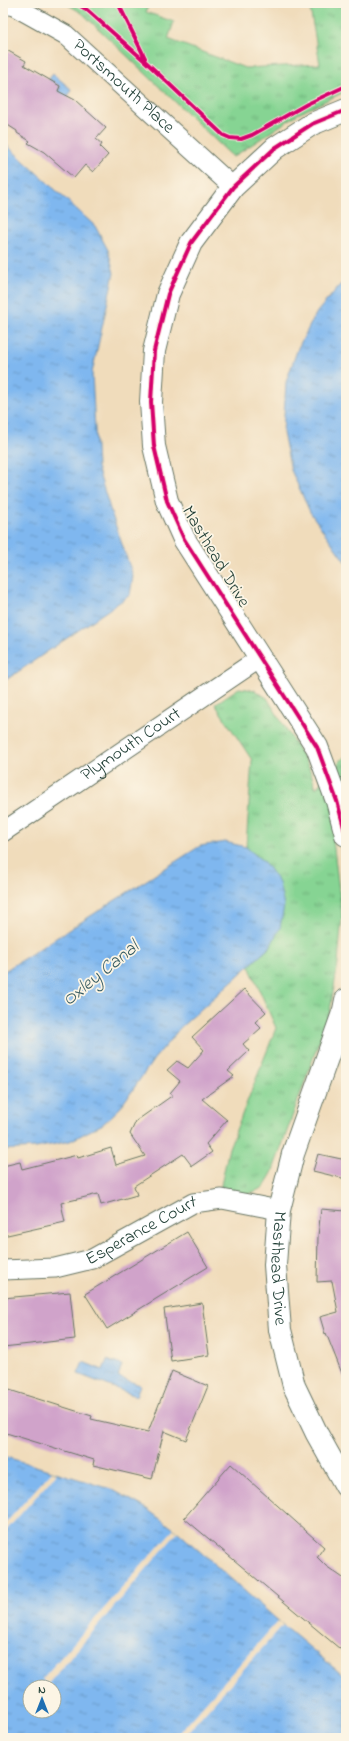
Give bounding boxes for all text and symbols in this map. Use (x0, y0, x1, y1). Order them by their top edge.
street label: Portsmouth Place (66, 33, 181, 141)
street label: Masthead Drive (174, 501, 256, 614)
street label: Plymouth Court (76, 702, 187, 788)
water label: Oxley Canal (57, 933, 147, 1013)
street label: Esperance Court (81, 1190, 198, 1273)
street label: Masthead Drive (262, 1210, 293, 1327)
north arrow (22, 1679, 62, 1719)
text: N (38, 1682, 46, 1698)

